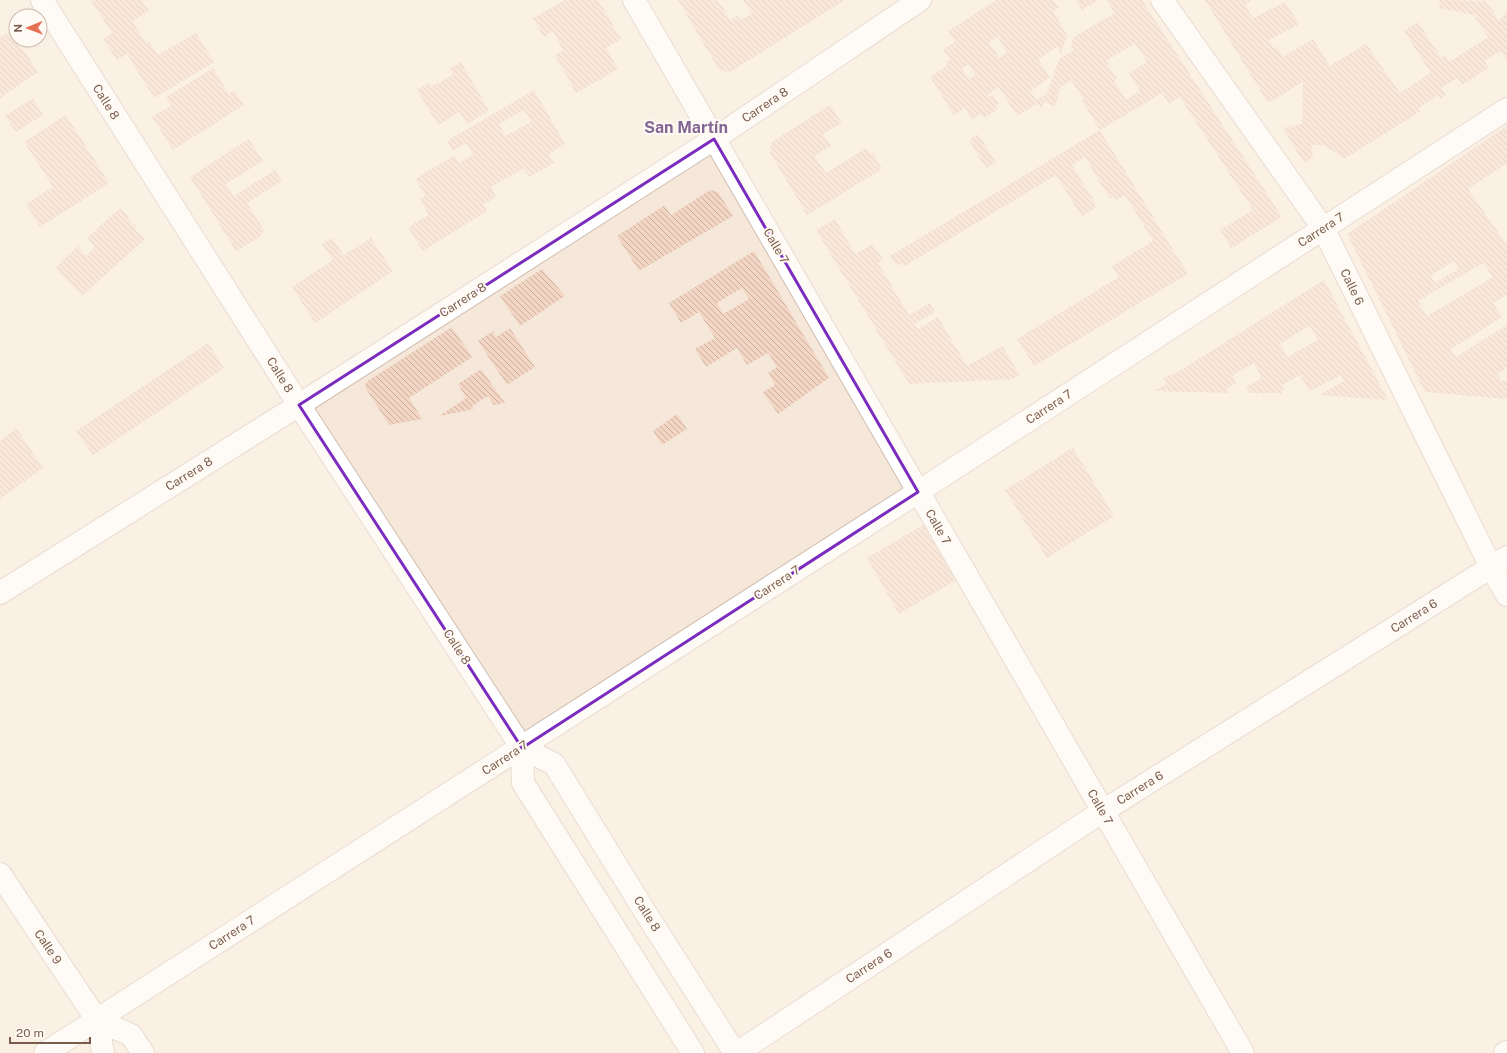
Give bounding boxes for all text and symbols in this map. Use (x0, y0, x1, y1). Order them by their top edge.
north arrow (8, 8, 48, 48)
text: N (12, 24, 24, 33)
street label: Calle 8 (90, 82, 122, 122)
street label: Carrera 8 (739, 84, 791, 126)
district label: San Martín (644, 118, 728, 137)
street label: Carrera 7 (1295, 210, 1347, 250)
street label: Calle 7 (760, 226, 792, 266)
street label: Calle 6 (1337, 267, 1367, 307)
street label: Carrera 8 (437, 280, 489, 320)
street label: Calle 8 (264, 355, 296, 395)
street label: Carrera 7 (1023, 387, 1075, 427)
street label: Carrera 8 (163, 454, 215, 494)
street label: Calle 7 (922, 507, 954, 547)
street label: Carrera 7 (751, 563, 803, 603)
street label: Carrera 6 (1388, 596, 1440, 636)
street label: Calle 8 (441, 627, 474, 667)
street label: Carrera 7 (479, 738, 531, 778)
street label: Carrera 6 (1114, 768, 1166, 808)
street label: Calle 7 (1084, 787, 1116, 827)
street label: Calle 8 (631, 894, 663, 934)
street label: Carrera 7 (206, 913, 258, 953)
street label: Calle 9 (31, 927, 65, 967)
street label: Carrera 6 (843, 946, 895, 986)
scale bar (10, 1019, 90, 1045)
text: 20 m (16, 1026, 44, 1040)

